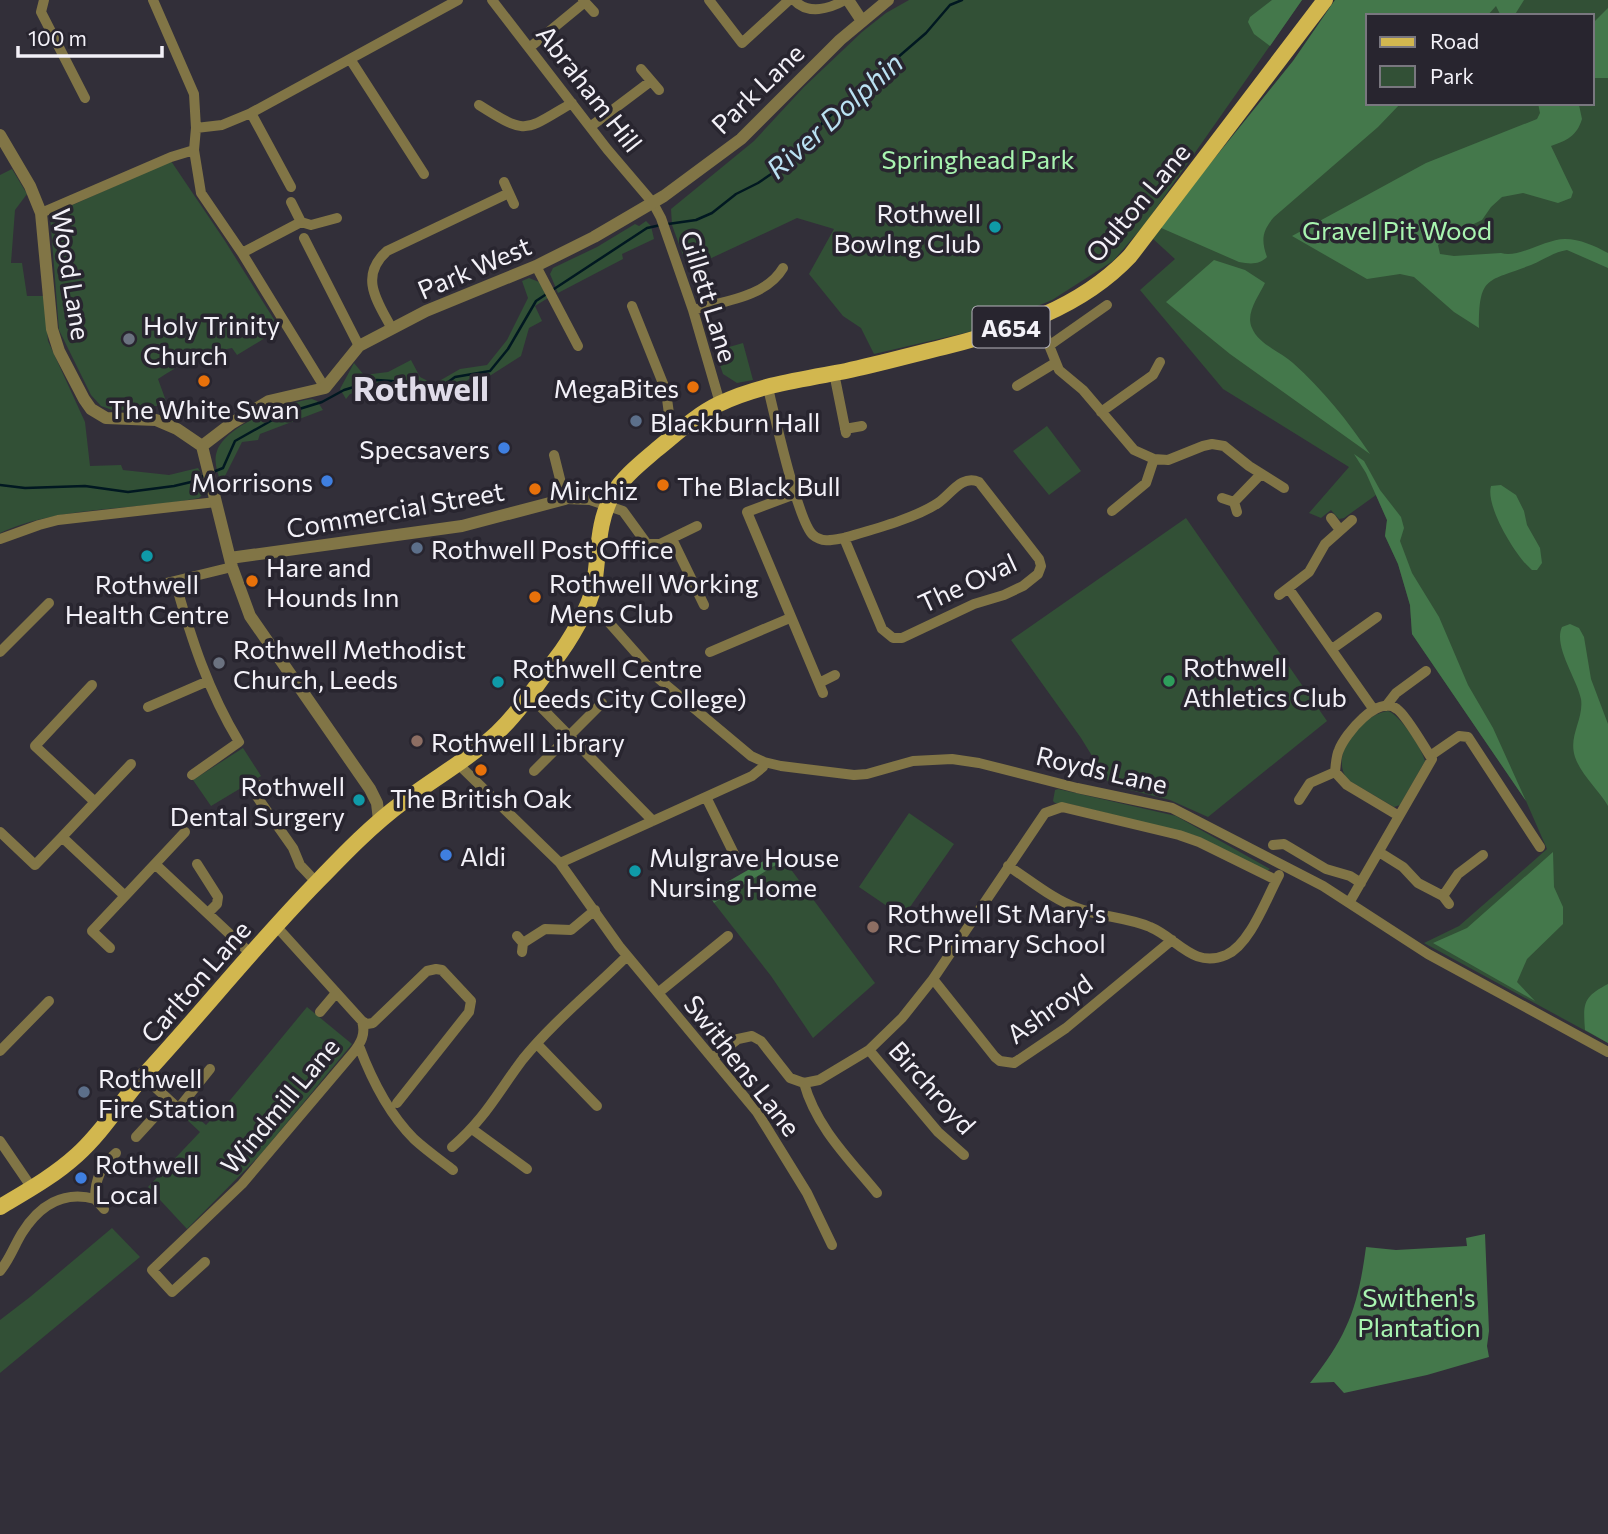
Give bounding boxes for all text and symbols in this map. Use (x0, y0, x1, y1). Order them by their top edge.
scale bar (18, 14, 161, 58)
legend (1366, 14, 1594, 105)
street label: Abraham Hill (531, 18, 649, 158)
text: 100 m (28, 25, 87, 50)
text: Road (1430, 28, 1479, 53)
street label: Park Lane (704, 36, 810, 140)
water label: River Dolphin (759, 45, 909, 185)
text: Park (1430, 63, 1474, 88)
street label: Oulton Lane (1078, 136, 1196, 268)
park label: Springhead Park (881, 143, 1075, 174)
place label: Rothwell Bowlng Club (833, 197, 981, 258)
street label: Wood Lane (46, 206, 98, 342)
park label: Gravel Pit Wood (1302, 214, 1492, 245)
marker: Rothwell Bowlng Club (987, 219, 1003, 235)
street label: Gillett Lane (675, 226, 745, 366)
street label: Park West (413, 229, 535, 305)
road number: A654 (972, 306, 1050, 348)
place label: Holy Trinity Church (143, 309, 280, 370)
marker: Holy Trinity Church (121, 331, 137, 347)
district label: Rothwell (353, 367, 489, 408)
place label: MegaBites (553, 372, 679, 403)
marker: The White Swan (196, 373, 212, 389)
marker: MegaBites (685, 379, 701, 395)
place label: The White Swan (108, 393, 300, 424)
place label: Blackburn Hall (650, 406, 820, 437)
marker: Blackburn Hall (628, 413, 644, 429)
place label: Specsavers (359, 433, 490, 464)
marker: Specsavers (496, 440, 512, 456)
place label: Morrisons (191, 466, 313, 497)
place label: The Black Bull (677, 470, 841, 501)
marker: Morrisons (319, 473, 335, 489)
place label: Mirchiz (549, 474, 638, 505)
street label: Commercial Street (284, 475, 506, 543)
marker: The Black Bull (655, 477, 671, 493)
marker: Mirchiz (527, 481, 543, 497)
place label: Rothwell Post Office (431, 533, 673, 564)
marker: Rothwell Post Office (409, 540, 425, 556)
street label: The Oval (913, 546, 1021, 618)
marker: Rothwell Health Centre (139, 548, 155, 564)
place label: Hare and Hounds Inn (266, 551, 399, 612)
place label: Rothwell Working Mens Club (549, 567, 759, 628)
place label: Rothwell Health Centre (65, 568, 229, 629)
marker: Hare and Hounds Inn (244, 573, 260, 589)
marker: Rothwell Working Mens Club (527, 589, 543, 605)
place label: Rothwell Methodist Church, Leeds (233, 633, 466, 694)
place label: Rothwell Athletics Club (1183, 651, 1347, 712)
place label: Rothwell Centre (Leeds City College) (512, 652, 747, 713)
marker: Rothwell Methodist Church, Leeds (211, 655, 227, 671)
marker: Rothwell Athletics Club (1161, 673, 1177, 689)
marker: Rothwell Centre (Leeds City College) (490, 674, 506, 690)
place label: Rothwell Library (431, 726, 625, 757)
marker: Rothwell Library (409, 733, 425, 749)
street label: Royds Lane (1033, 739, 1171, 799)
marker: The British Oak (473, 762, 489, 778)
place label: Rothwell Dental Surgery (170, 770, 345, 831)
place label: The British Oak (390, 782, 572, 813)
marker: Rothwell Dental Surgery (351, 792, 367, 808)
place label: Aldi (460, 840, 506, 871)
place label: Mulgrave House Nursing Home (649, 841, 839, 902)
marker: Aldi (438, 847, 454, 863)
marker: Mulgrave House Nursing Home (627, 863, 643, 879)
place label: Rothwell St Mary's RC Primary School (887, 897, 1106, 958)
street label: Carlton Lane (134, 914, 256, 1048)
marker: Rothwell St Mary's RC Primary School (865, 919, 881, 935)
street label: Ashroyd (1000, 967, 1098, 1049)
street label: Swithens Lane (678, 988, 808, 1142)
street label: Windmill Lane (213, 1031, 345, 1179)
street label: Birchroyd (883, 1034, 983, 1140)
place label: Rothwell Fire Station (98, 1062, 235, 1123)
marker: Rothwell Fire Station (76, 1084, 92, 1100)
place label: Rothwell Local (95, 1148, 199, 1209)
marker: Rothwell Local (73, 1170, 89, 1186)
park label: Swithen's Plantation (1357, 1281, 1481, 1342)

